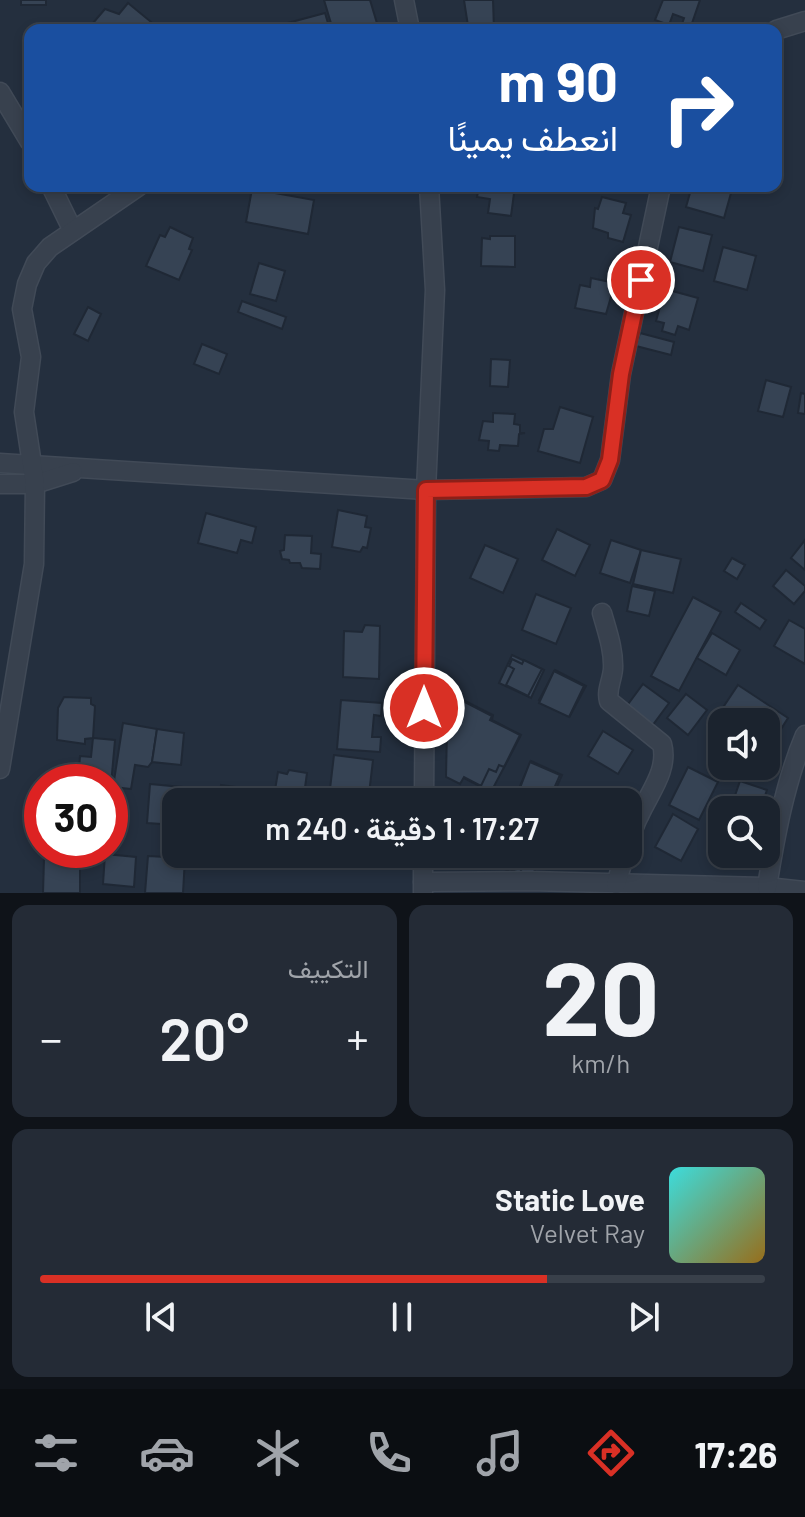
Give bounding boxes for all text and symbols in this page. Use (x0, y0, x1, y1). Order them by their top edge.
text: 90 m (498, 46, 618, 113)
icon: right (646, 56, 750, 160)
text: انعطف يمينًا (447, 115, 618, 158)
pin (607, 246, 675, 314)
icon: arrive (619, 258, 663, 302)
position arrow (382, 666, 466, 750)
map controls (708, 708, 780, 868)
button: sound (708, 708, 780, 780)
speed limit sign: 30 (24, 764, 128, 868)
button: search (708, 796, 780, 868)
text: 17:27 · 1 دقيقة · 240 m (265, 810, 539, 846)
text: 20 (542, 932, 660, 1057)
text: التكييف (288, 952, 369, 983)
text: 20° (159, 1001, 249, 1073)
text: − (40, 1011, 62, 1064)
text: + (346, 1011, 368, 1064)
text: km/h (571, 1047, 630, 1078)
text: Static Love (495, 1181, 645, 1217)
text: Velvet Ray (530, 1217, 645, 1248)
icon: previous (139, 1295, 183, 1339)
icon: pause (380, 1295, 424, 1339)
icon: next (622, 1295, 666, 1339)
icon: filters (28, 1425, 84, 1481)
icon: car (139, 1425, 195, 1481)
icon: climate (250, 1425, 306, 1481)
icon: phone (361, 1425, 417, 1481)
icon: music (472, 1425, 528, 1481)
icon: directions (583, 1425, 639, 1481)
text: 17:26 (694, 1432, 777, 1475)

